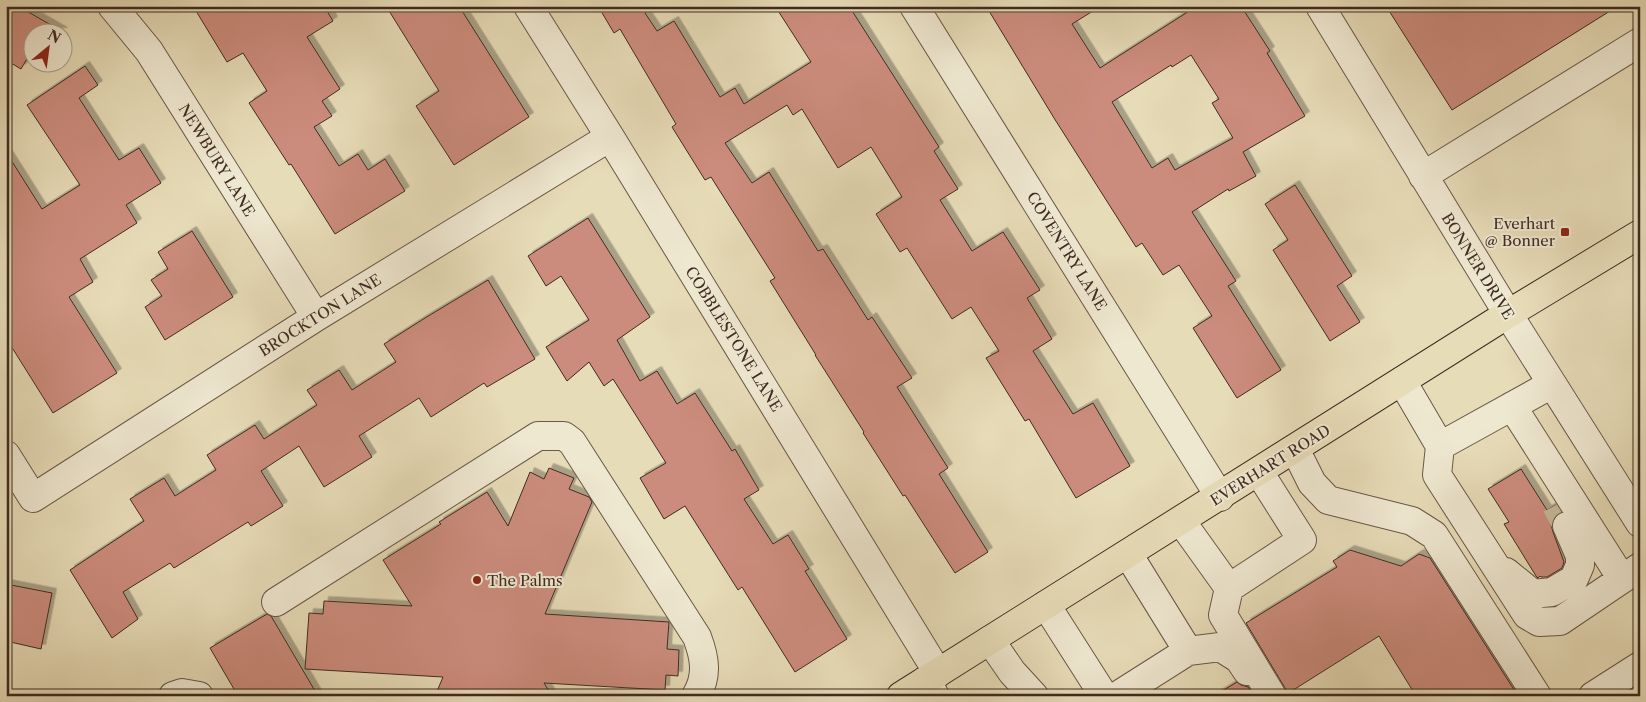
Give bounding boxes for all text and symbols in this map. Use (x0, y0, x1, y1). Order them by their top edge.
north arrow (22, 22, 72, 72)
text: N (45, 26, 64, 47)
street label: NEWBURY LANE (175, 100, 259, 220)
street label: COVENTRY LANE (1023, 188, 1111, 314)
street label: BONNER DRIVE (1438, 209, 1518, 323)
place label: Everhart @ Bonner (1485, 214, 1556, 250)
marker: Everhart @ Bonner (1559, 226, 1571, 238)
street label: COBBLESTONE LANE (681, 263, 787, 415)
street label: BROCKTON LANE (255, 270, 385, 360)
street label: EVERHART ROAD (1206, 420, 1334, 510)
place label: The Palms (487, 571, 563, 590)
marker: The Palms (471, 574, 483, 586)

